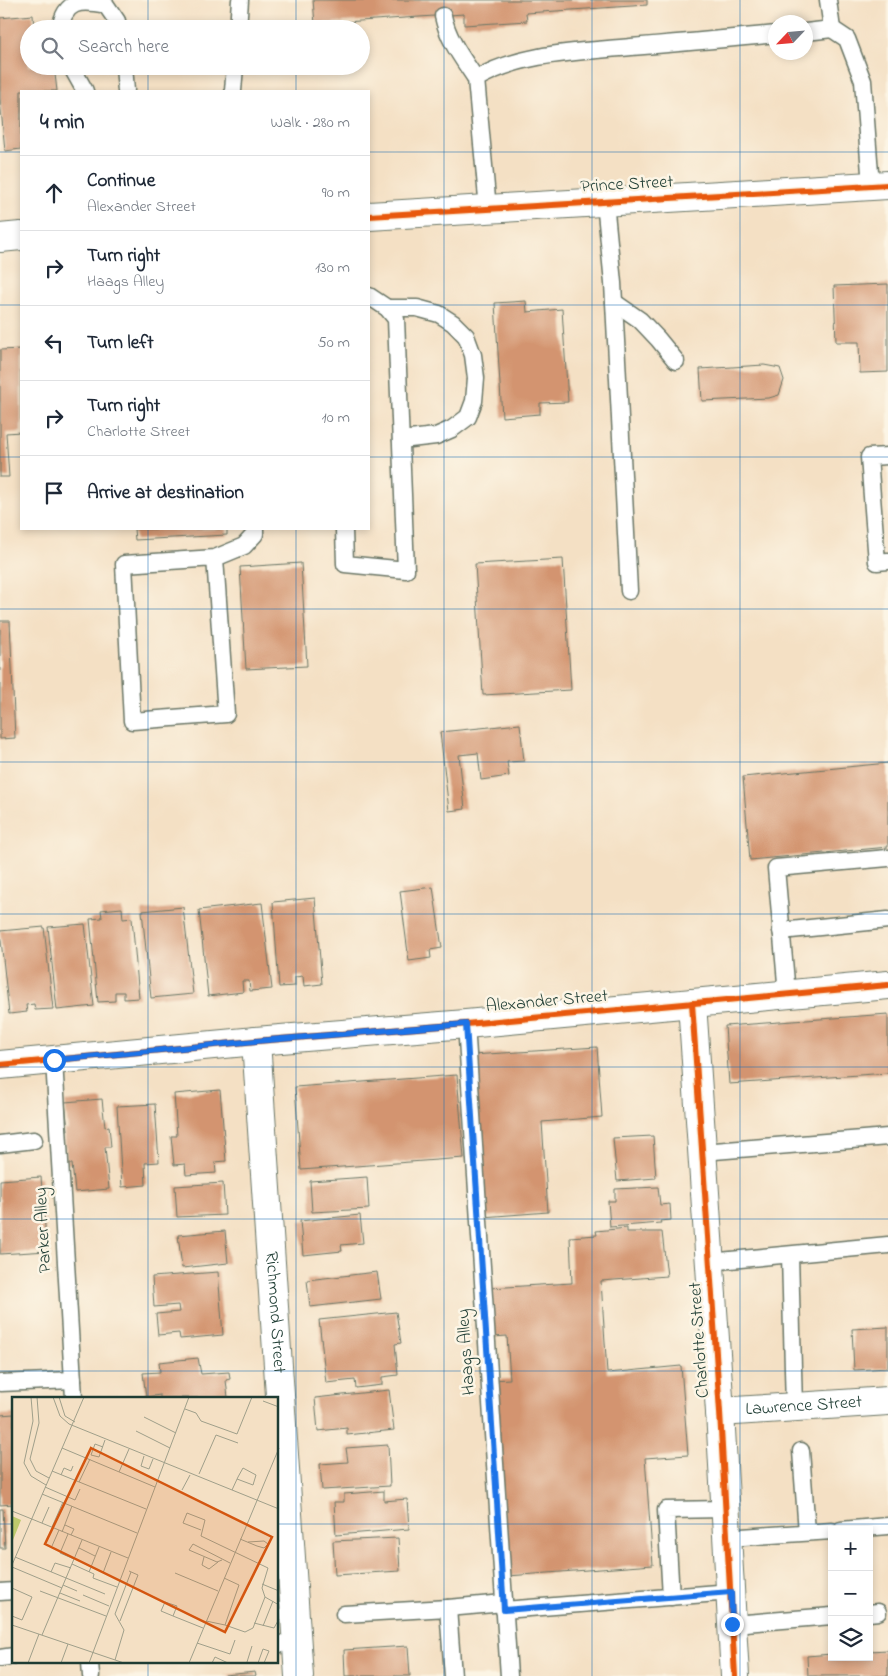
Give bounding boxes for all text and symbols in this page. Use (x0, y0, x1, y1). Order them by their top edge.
north arrow (768, 15, 813, 60)
search box (20, 20, 370, 75)
icon: search (38, 34, 66, 62)
text: Search here (78, 34, 169, 61)
text: 4 min (40, 108, 84, 138)
text: Walk · 280 m (271, 111, 350, 135)
text: Continue (87, 168, 155, 195)
street label: Prince Street (580, 170, 674, 200)
icon: ahead (40, 179, 68, 207)
text: 90 m (322, 181, 350, 205)
text: Alexander Street (87, 195, 196, 219)
text: Turn right (87, 243, 160, 270)
icon: right (40, 254, 68, 282)
text: 130 m (315, 256, 350, 280)
text: Haags Alley (87, 270, 164, 294)
icon: left (40, 329, 68, 357)
text: Turn left (87, 330, 154, 357)
text: 50 m (318, 331, 350, 355)
text: Turn right (87, 393, 160, 420)
icon: right (40, 404, 68, 432)
text: 10 m (322, 406, 350, 430)
text: Charlotte Street (87, 420, 190, 444)
icon: arrive (40, 479, 68, 507)
text: Arrive at destination (87, 480, 244, 507)
street label: Alexander Street (485, 984, 609, 1020)
route start (43, 1049, 66, 1072)
street label: Parker Alley (29, 1186, 59, 1274)
street label: Richmond Street (257, 1251, 291, 1374)
street label: Charlotte Street (683, 1281, 717, 1399)
street label: Haags Alley (451, 1308, 484, 1396)
street label: Lawrence Street (745, 1390, 863, 1423)
inset map (12, 1397, 279, 1664)
map controls (828, 1526, 873, 1661)
button: + (828, 1526, 873, 1571)
button: − (828, 1571, 873, 1616)
route end (721, 1613, 744, 1636)
button: layers (828, 1616, 873, 1661)

